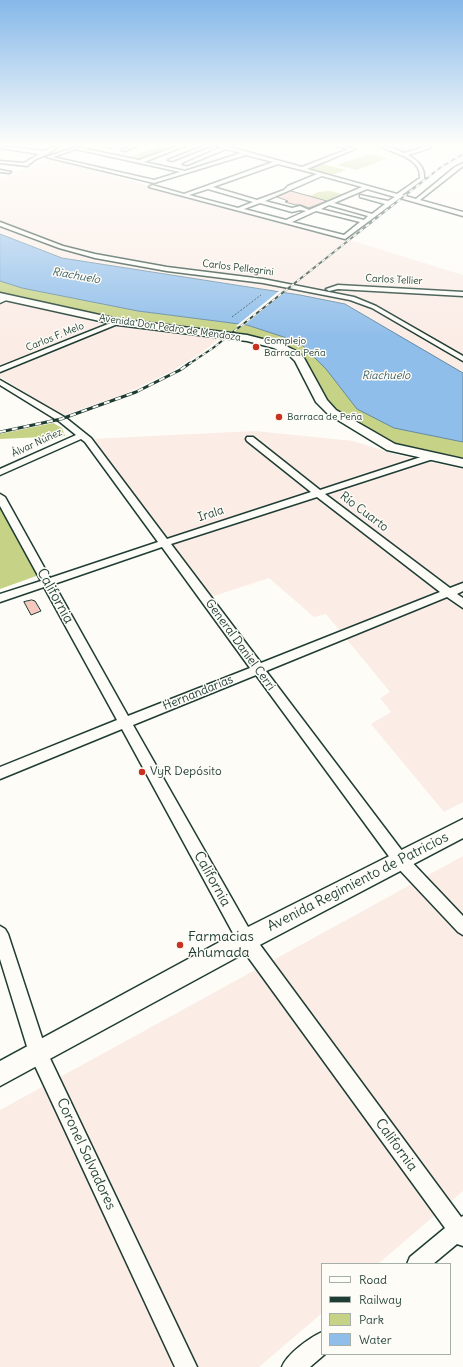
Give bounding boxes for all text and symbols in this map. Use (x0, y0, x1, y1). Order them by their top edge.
street label: Carlos Pellegrini (202, 258, 274, 278)
water label: Riachuelo (51, 265, 101, 287)
street label: Carlos Tellier (365, 273, 423, 287)
street label: Avenida Don Pedro de Mendoza (98, 312, 242, 344)
street label: Carlos F. Melo (24, 320, 86, 354)
place label: Complejo Barraca Peña (264, 335, 326, 358)
marker: Complejo Barraca Peña (251, 342, 261, 352)
water label: Riachuelo (362, 369, 410, 383)
place label: Barraca de Peña (287, 411, 362, 423)
marker: Barraca de Peña (274, 412, 284, 422)
street label: Álvar Núñez (10, 426, 64, 460)
street label: Río Cuarto (337, 489, 391, 535)
street label: Irala (196, 503, 226, 525)
street label: California (33, 565, 77, 627)
street label: General Daniel Cerri (202, 597, 278, 693)
street label: Hernandarias (161, 672, 235, 714)
place label: VyR Depósito (150, 765, 222, 779)
marker: VyR Depósito (137, 767, 147, 777)
street label: Avenida Regimiento de Patricios (265, 829, 451, 935)
street label: California (190, 848, 234, 910)
place label: Farmacias Ahumada (188, 929, 254, 962)
marker: Farmacias Ahumada (175, 940, 185, 950)
street label: Coronel Salvadores (53, 1095, 119, 1213)
street label: California (371, 1116, 421, 1174)
legend (321, 1263, 451, 1355)
text: Road (359, 1272, 387, 1287)
text: Railway (359, 1292, 402, 1307)
text: Park (359, 1312, 384, 1327)
text: Water (359, 1332, 392, 1347)

